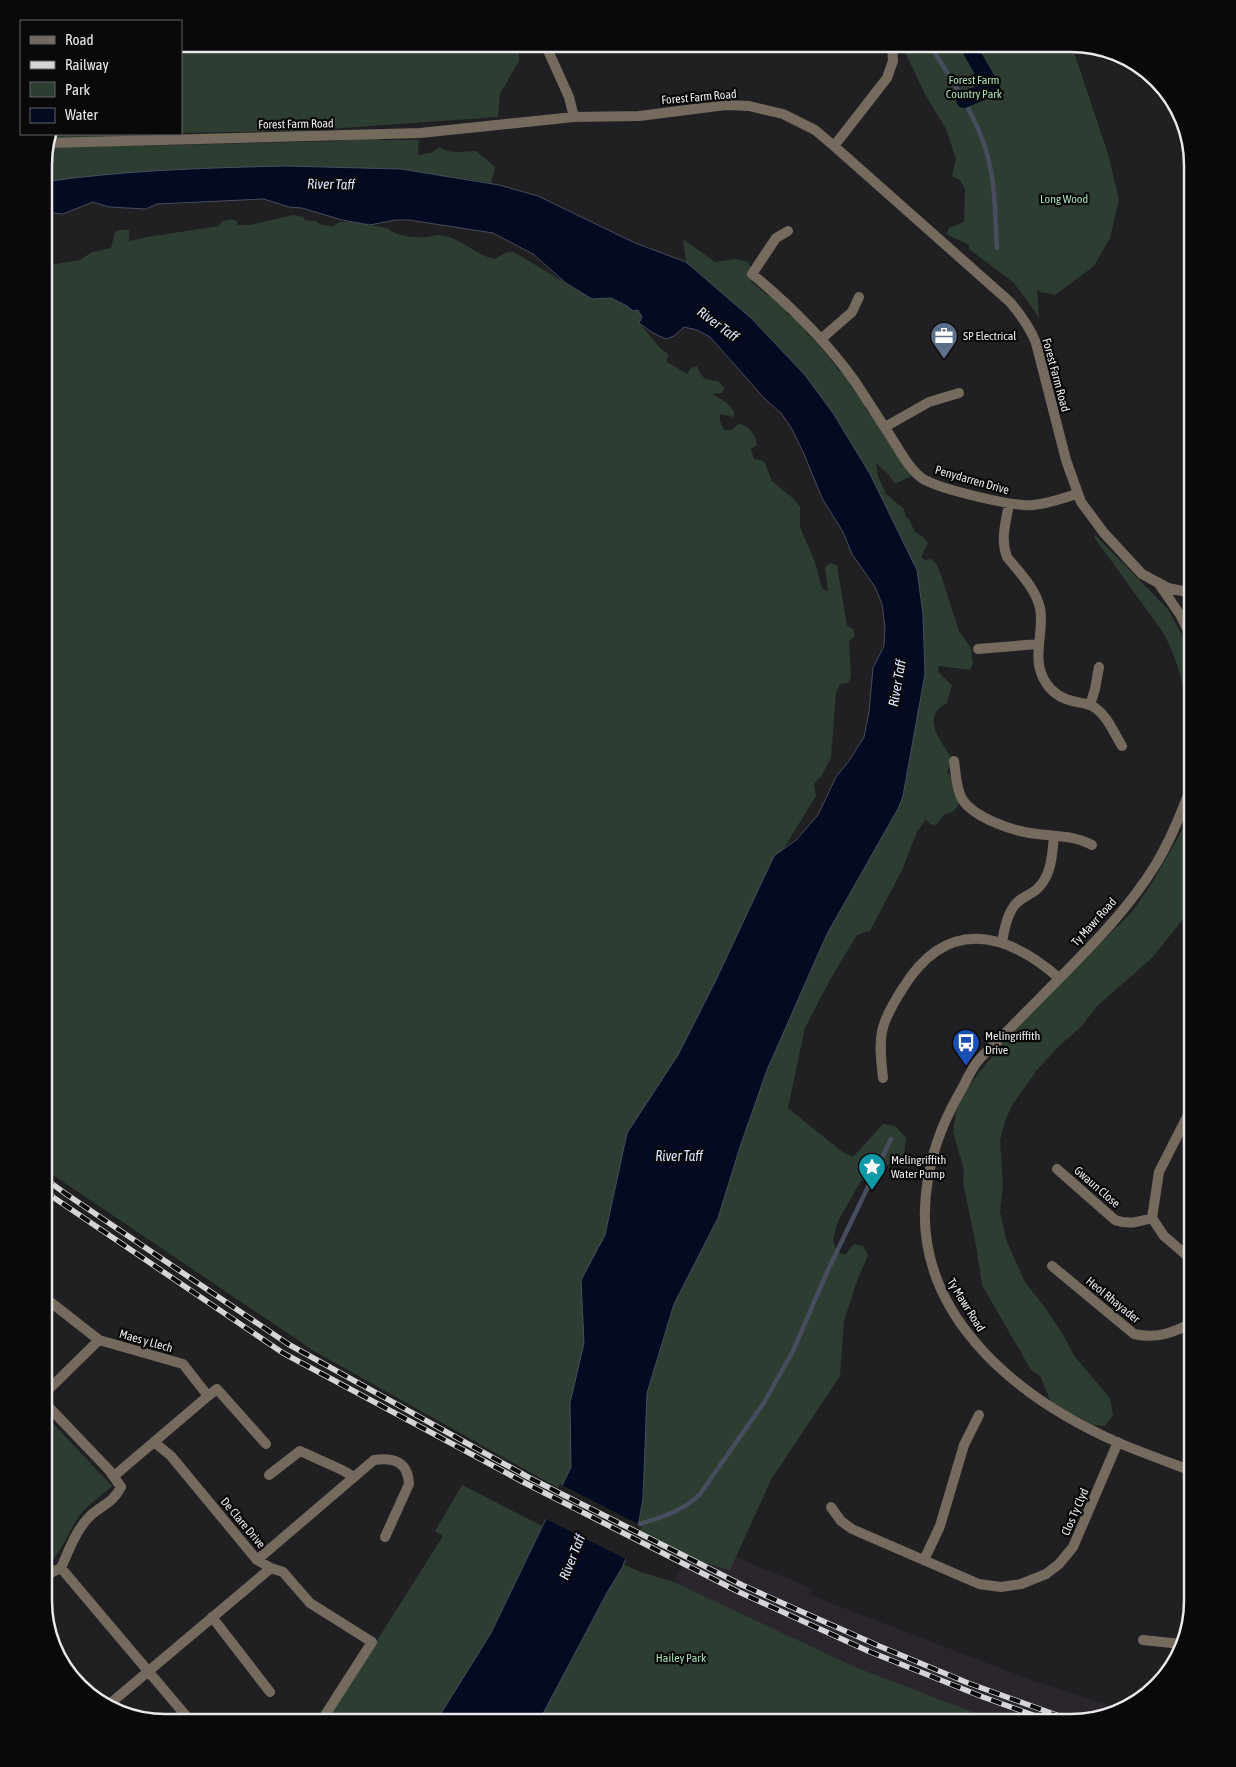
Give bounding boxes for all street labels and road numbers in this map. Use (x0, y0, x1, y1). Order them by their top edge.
street label: Forest Farm Road (661, 87, 737, 107)
street label: Forest Farm Road (258, 116, 334, 132)
street label: Forest Farm Road (1039, 337, 1073, 413)
street label: Penydarren Drive (933, 463, 1011, 497)
street label: Ty Mawr Road (1069, 895, 1119, 949)
street label: Gwaun Close (1071, 1163, 1123, 1211)
street label: Heol Rhayader (1083, 1274, 1143, 1326)
street label: Ty Mawr Road (944, 1276, 988, 1334)
street label: Maes y Llech (118, 1327, 174, 1355)
street label: Clos Ty Clyd (1058, 1486, 1092, 1538)
street label: De Clare Drive (218, 1495, 268, 1551)

